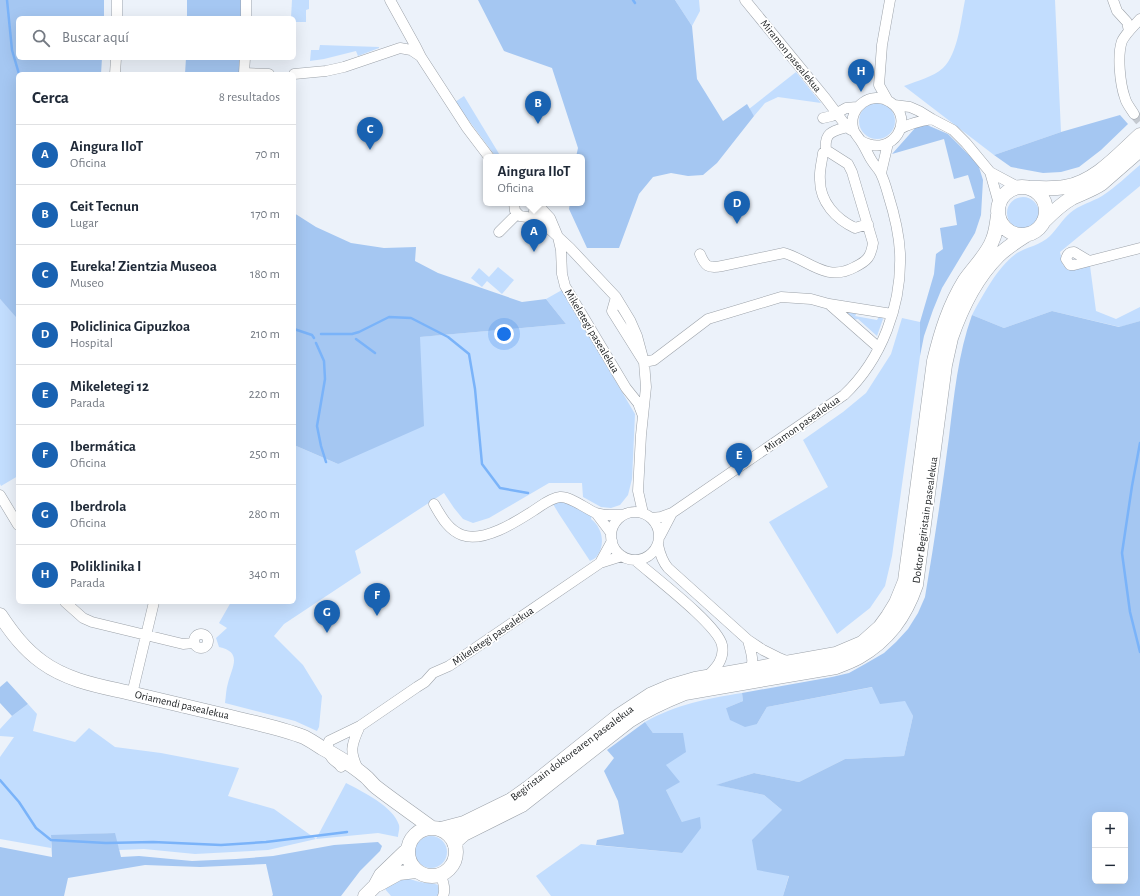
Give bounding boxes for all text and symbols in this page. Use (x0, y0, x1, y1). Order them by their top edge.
search box (16, 16, 296, 60)
street label: Miramon pasealekua (758, 18, 824, 94)
icon: search (30, 27, 52, 49)
text: Buscar aquí (62, 30, 129, 45)
pin: H (848, 59, 874, 92)
text: Cerca (32, 89, 69, 106)
text: 8 resultados (219, 91, 280, 104)
pin: B (525, 91, 551, 124)
pin: C (357, 117, 383, 150)
text: Aingura IIoT (70, 139, 143, 154)
text: A (41, 148, 49, 161)
text: 70 m (255, 148, 280, 161)
popup (483, 154, 585, 206)
text: Oficina (70, 157, 106, 170)
text: Aingura IIoT (497, 164, 571, 179)
text: Oficina (497, 182, 534, 195)
pin: D (724, 191, 750, 224)
text: Ceit Tecnun (70, 199, 139, 214)
text: B (41, 208, 49, 221)
text: 170 m (251, 208, 280, 221)
text: Lugar (70, 217, 98, 230)
pin: A (521, 219, 547, 252)
text: Eureka! Zientzia Museoa (70, 259, 217, 274)
text: C (42, 268, 48, 281)
text: 180 m (250, 268, 280, 281)
text: Museo (70, 277, 104, 290)
street label: Mikeletegi pasealekua (563, 287, 621, 375)
text: Policlinica Gipuzkoa (70, 319, 190, 334)
your location (494, 324, 514, 344)
text: D (41, 328, 49, 341)
text: 210 m (250, 328, 280, 341)
text: Hospital (70, 337, 113, 350)
text: Mikeletegi 12 (70, 379, 149, 394)
text: E (42, 388, 48, 401)
text: 220 m (249, 388, 280, 401)
street label: Miramon pasealekua (762, 394, 842, 454)
text: Parada (70, 397, 105, 410)
text: Ibermática (70, 439, 136, 454)
pin: E (726, 443, 752, 476)
text: F (42, 448, 48, 461)
text: 250 m (249, 448, 280, 461)
street label: Doktor Begiristain pasealekua (911, 456, 939, 584)
text: Oficina (70, 457, 106, 470)
text: Iberdrola (70, 499, 127, 514)
text: G (41, 508, 49, 521)
text: 280 m (249, 508, 280, 521)
text: Oficina (70, 517, 106, 530)
text: Poliklinika I (70, 559, 141, 574)
text: H (40, 568, 50, 581)
text: 340 m (249, 568, 280, 581)
text: Parada (70, 577, 105, 590)
pin: F (364, 583, 390, 616)
pin: G (314, 600, 340, 633)
street label: Mikeletegi pasealekua (450, 605, 536, 667)
street label: Oriamendi pasealekua (134, 689, 230, 721)
street label: Begiristain doktorearen pasealekua (509, 703, 635, 803)
map controls (1092, 812, 1128, 884)
button: + (1092, 812, 1128, 848)
button: − (1092, 848, 1128, 884)

